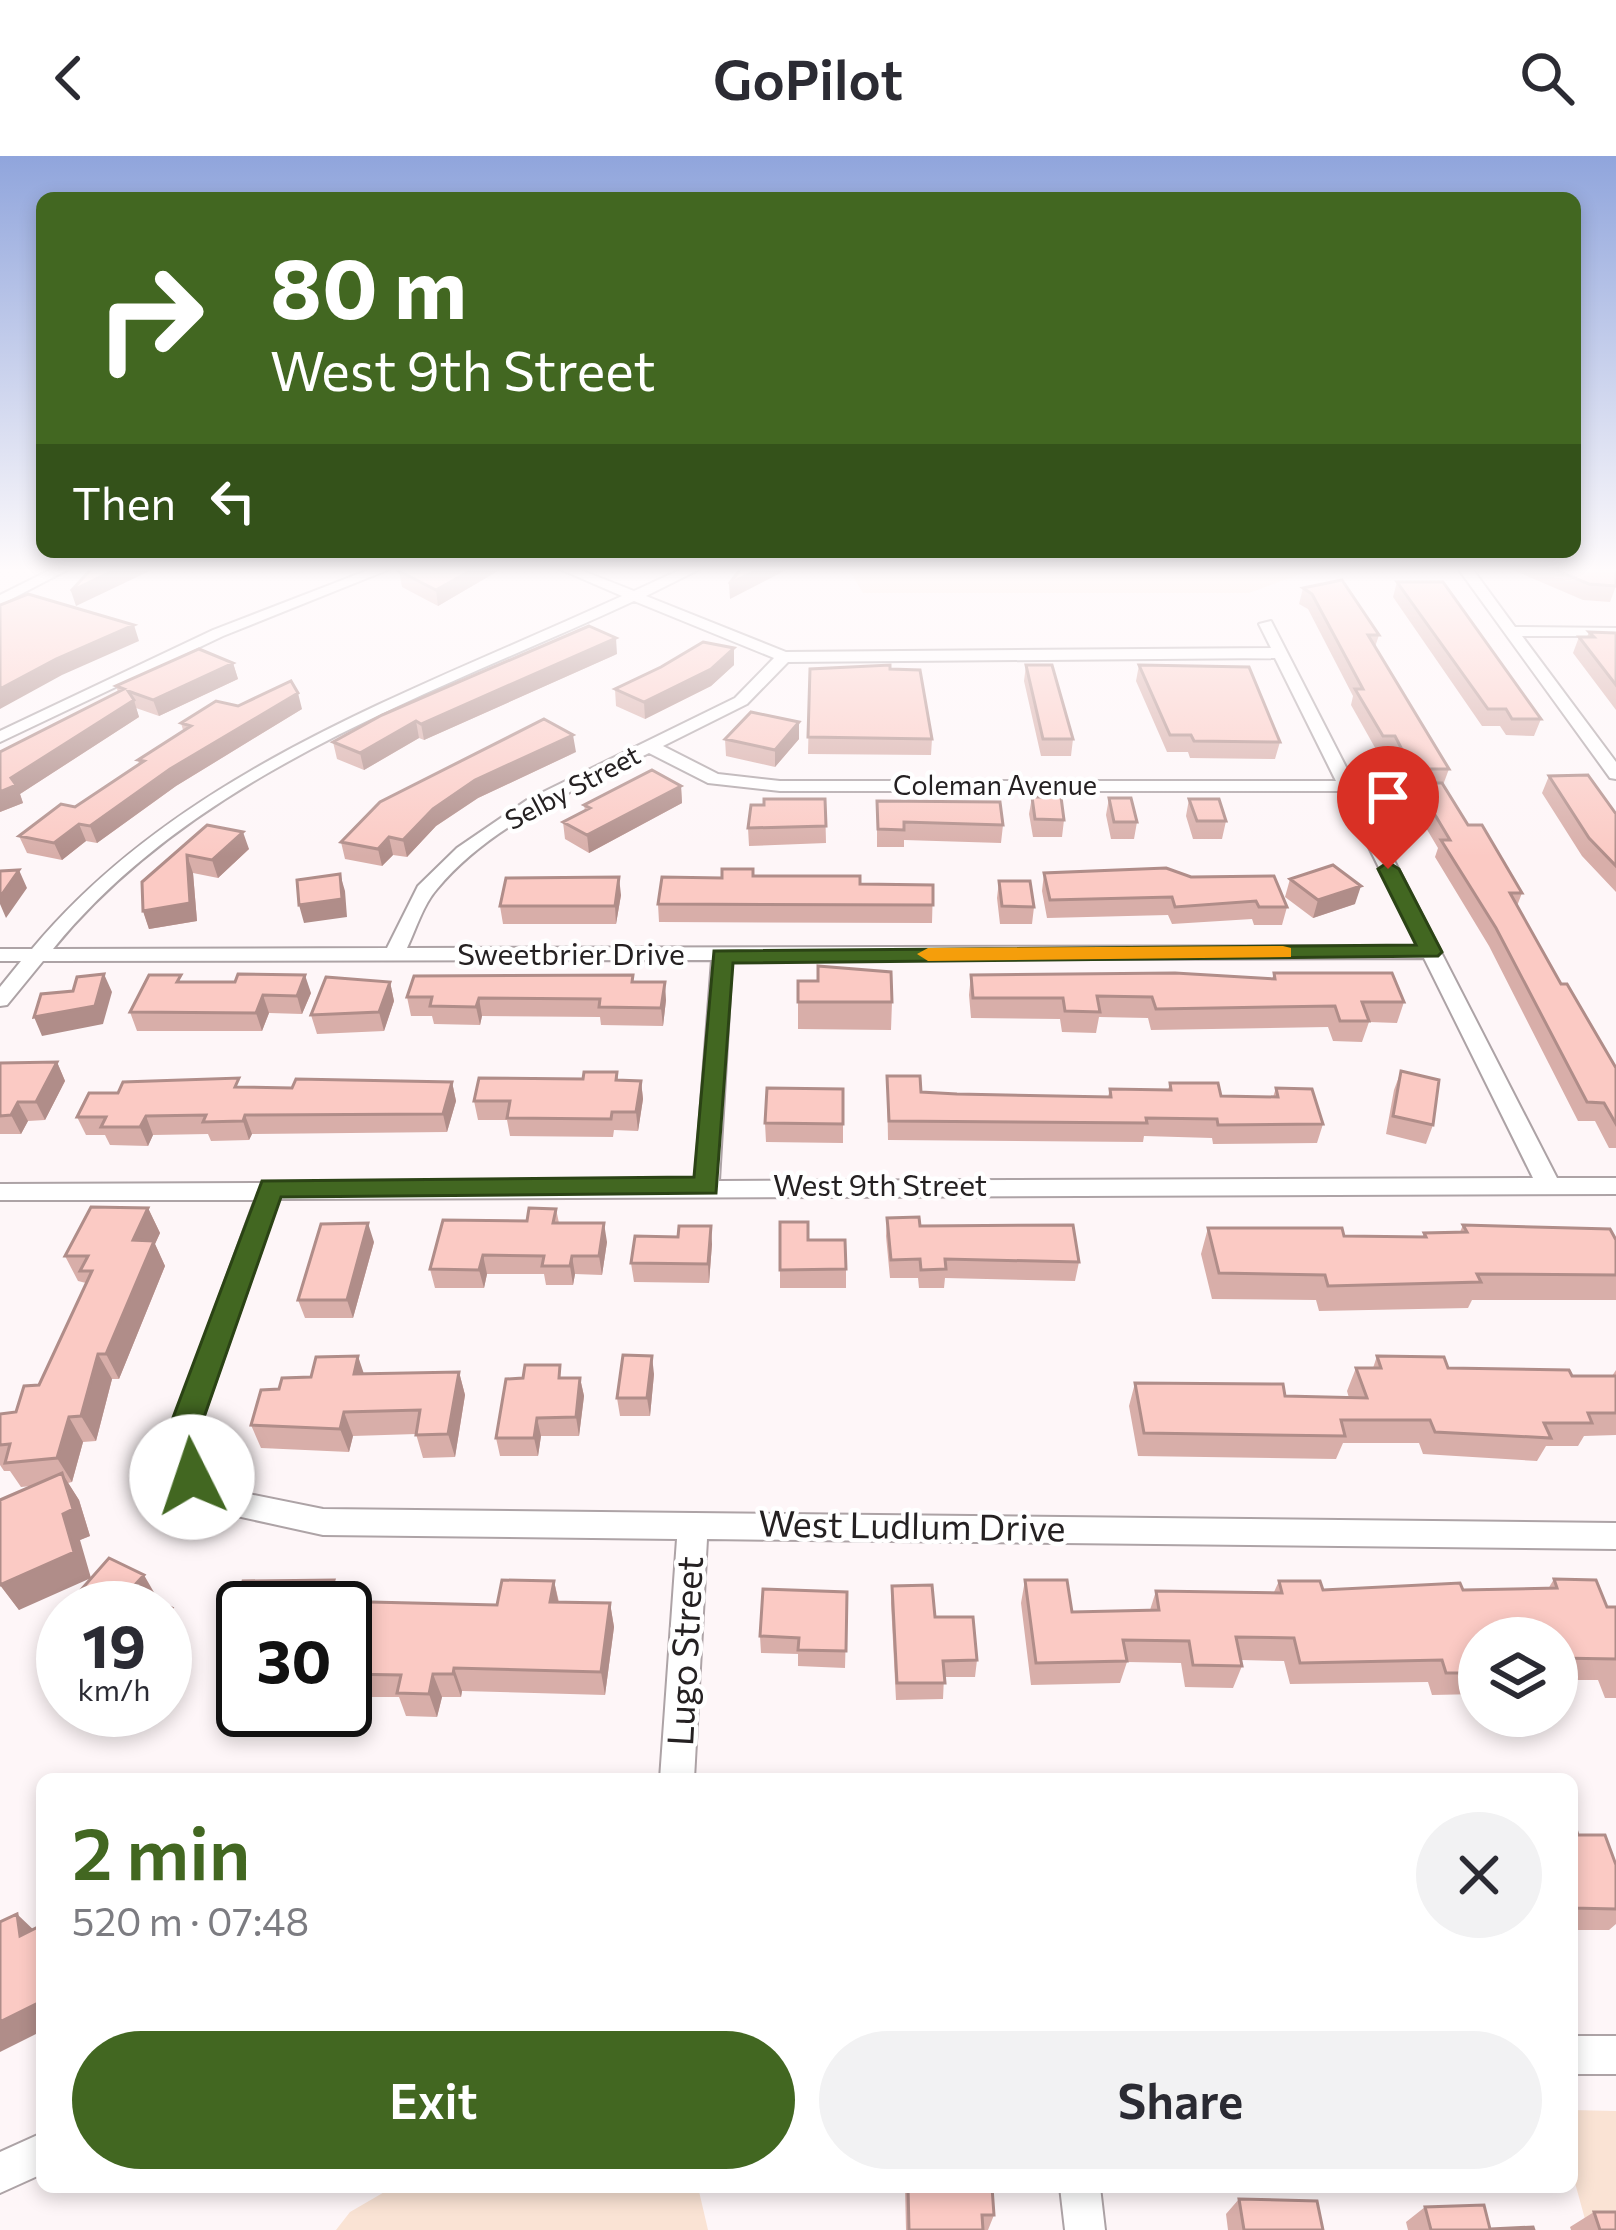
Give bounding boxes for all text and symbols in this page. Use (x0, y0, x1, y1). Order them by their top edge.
icon: back (36, 45, 102, 111)
text: GoPilot (713, 45, 903, 111)
icon: search (1514, 45, 1580, 111)
text: 80 m (270, 234, 467, 336)
icon: right (72, 240, 228, 396)
text: West 9th Street (270, 336, 656, 402)
icon: left (200, 468, 266, 534)
text: Then (72, 474, 176, 529)
street label: Selby Street (499, 737, 645, 836)
pin (1337, 746, 1439, 869)
icon: arrive (1355, 764, 1421, 830)
street label: Coleman Avenue (893, 768, 1097, 801)
street label: Sweetbrier Drive (457, 934, 685, 971)
street label: West 9th Street (773, 1165, 987, 1202)
position arrow (129, 1414, 255, 1540)
street label: West Ludlum Drive (758, 1499, 1066, 1549)
street label: Lugo Street (656, 1555, 710, 1747)
speed limit sign: 30 (216, 1581, 372, 1737)
text: 19 (82, 1607, 146, 1680)
map controls (1458, 1617, 1578, 1737)
button: layers (1458, 1617, 1578, 1737)
text: km/h (78, 1670, 150, 1707)
text: 2 min (72, 1807, 250, 1895)
button: close (1416, 1812, 1542, 1938)
text: 520 m · 07:48 (72, 1896, 309, 1944)
button: Exit (72, 2031, 795, 2169)
button: Share (819, 2031, 1542, 2169)

